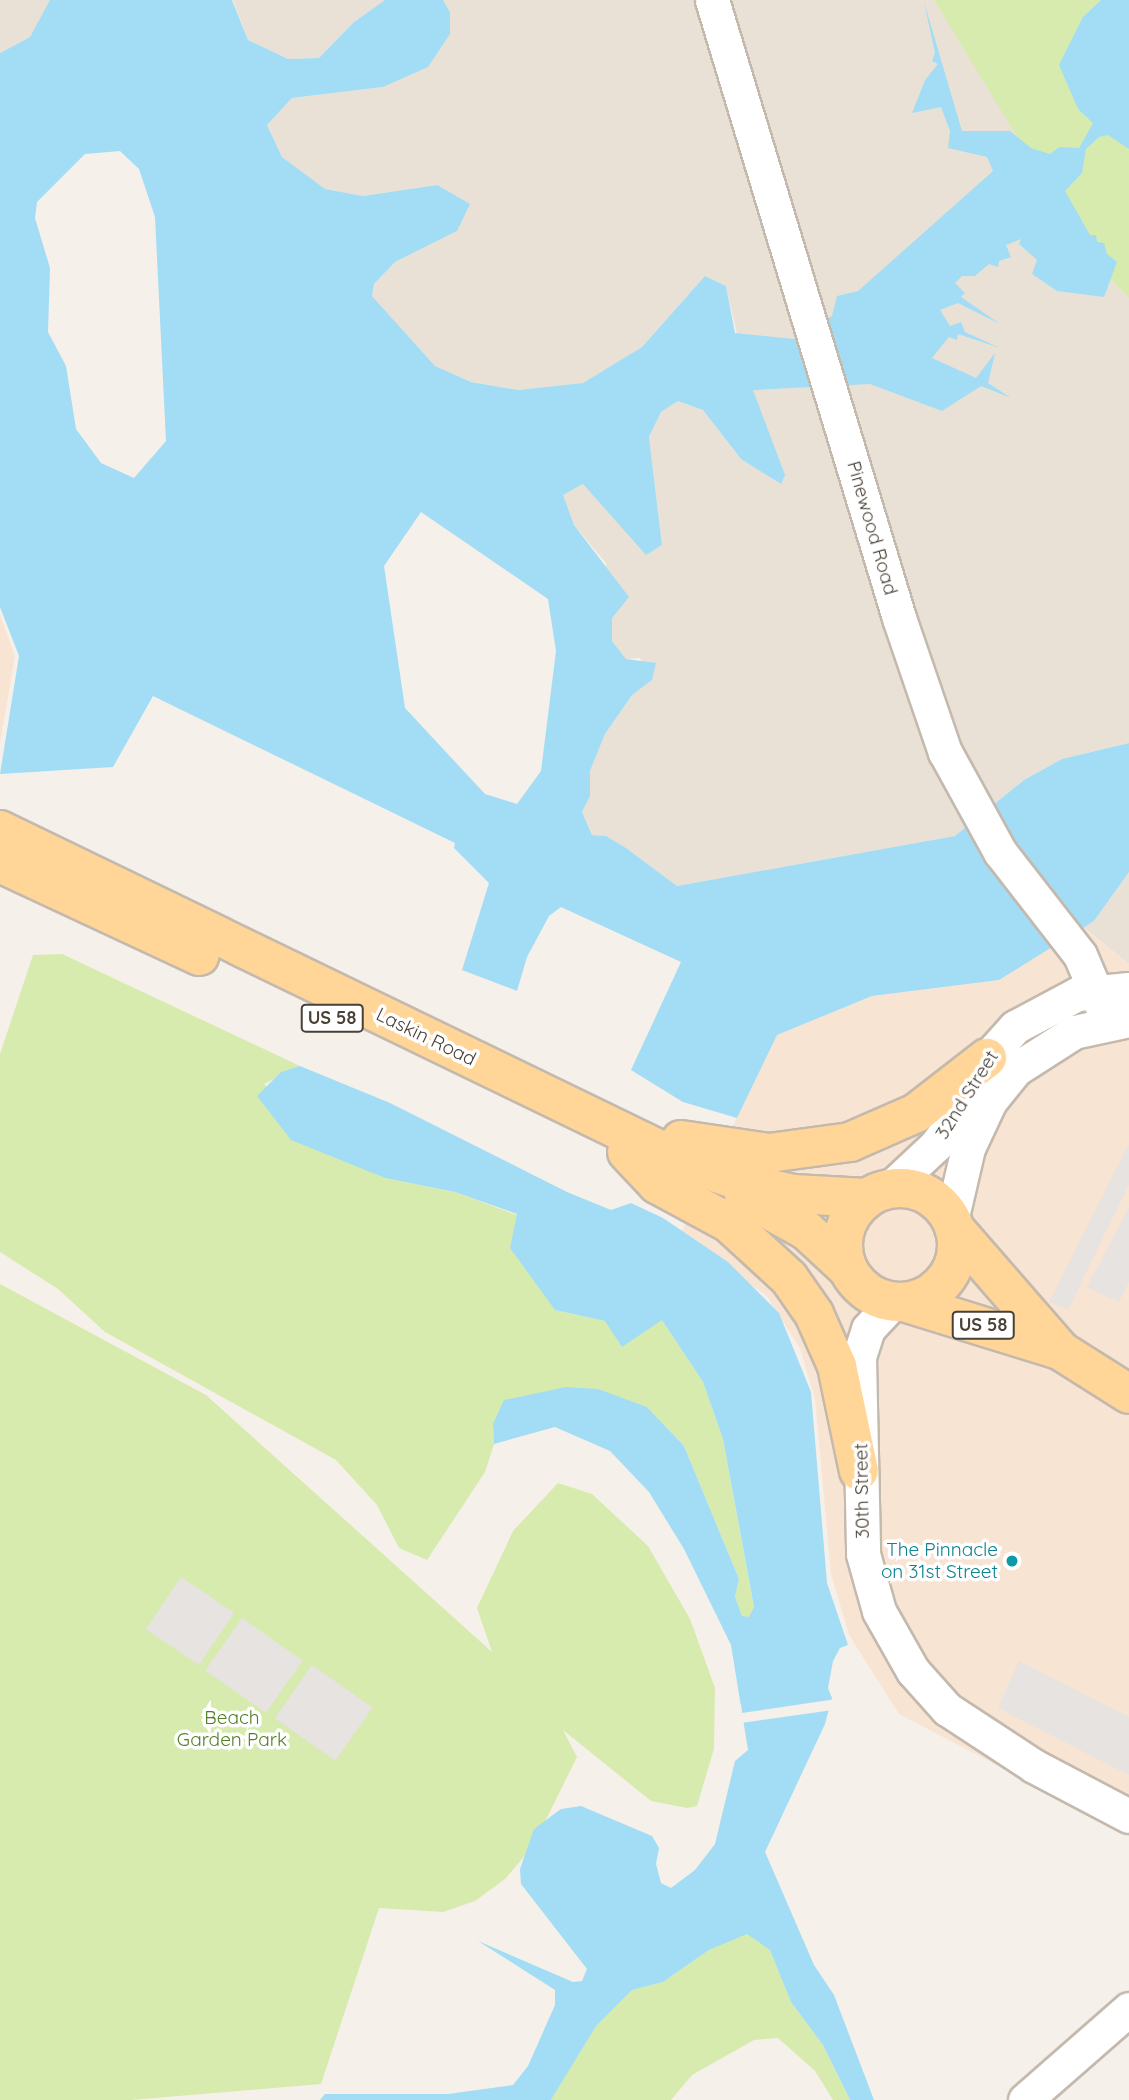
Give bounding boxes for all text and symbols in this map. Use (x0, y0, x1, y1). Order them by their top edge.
street label: Pinewood Road (842, 458, 902, 598)
road number: US 58 (300, 1003, 364, 1032)
street label: Laskin Road (372, 1003, 480, 1071)
street label: 32nd Street (931, 1047, 1003, 1143)
road number: US 58 (951, 1310, 1014, 1340)
street label: 30th Street (850, 1443, 874, 1539)
place label: The Pinnacle on 31st Street (881, 1539, 998, 1583)
marker: The Pinnacle on 31st Street (1004, 1553, 1020, 1569)
park label: Beach Garden Park (177, 1707, 287, 1751)

